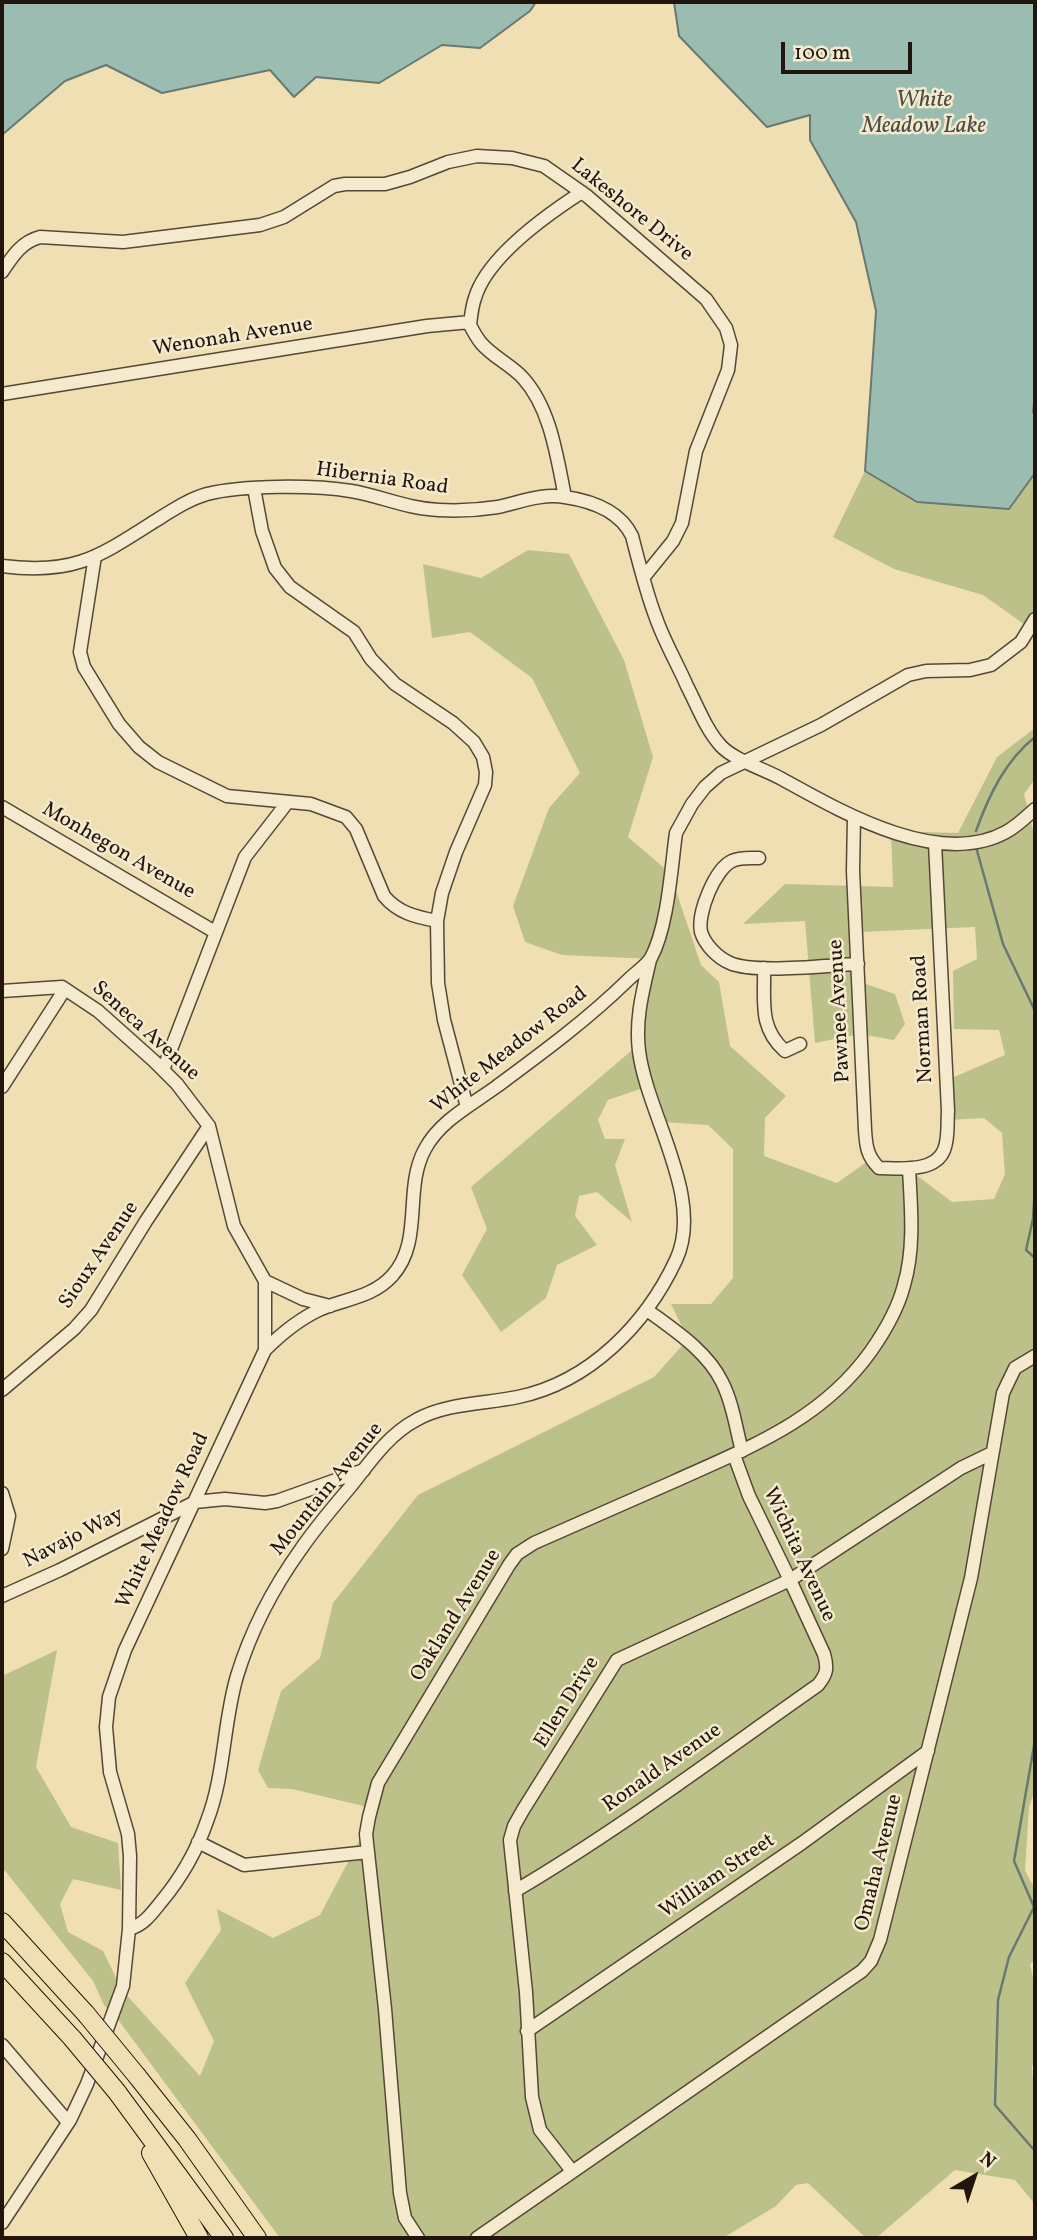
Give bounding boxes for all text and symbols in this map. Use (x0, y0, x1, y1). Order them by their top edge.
scale bar (785, 28, 916, 72)
text: 100 m (794, 39, 851, 68)
water label: White Meadow Lake (862, 88, 986, 142)
street label: Lakeshore Drive (565, 154, 697, 268)
street label: Wenonah Avenue (151, 313, 315, 363)
street label: Hibernia Road (314, 458, 450, 502)
street label: Monhegon Avenue (37, 798, 199, 906)
street label: Pawnee Avenue (825, 939, 857, 1083)
street label: Norman Road (908, 954, 940, 1084)
street label: Seneca Avenue (86, 977, 204, 1087)
street label: White Meadow Road (427, 982, 593, 1120)
street label: Sioux Avenue (55, 1197, 145, 1315)
street label: Mountain Avenue (267, 1418, 389, 1562)
street label: White Meadow Road (112, 1429, 216, 1613)
street label: Wichita Avenue (756, 1484, 840, 1626)
street label: Navajo Way (20, 1503, 128, 1575)
street label: Oakland Avenue (406, 1545, 508, 1687)
street label: Ellen Drive (530, 1653, 606, 1753)
street label: Ronald Avenue (599, 1719, 727, 1819)
street label: Omaha Avenue (851, 1792, 909, 1934)
street label: William Street (655, 1829, 781, 1925)
north arrow (939, 2142, 1009, 2212)
text: N (974, 2146, 1001, 2175)

